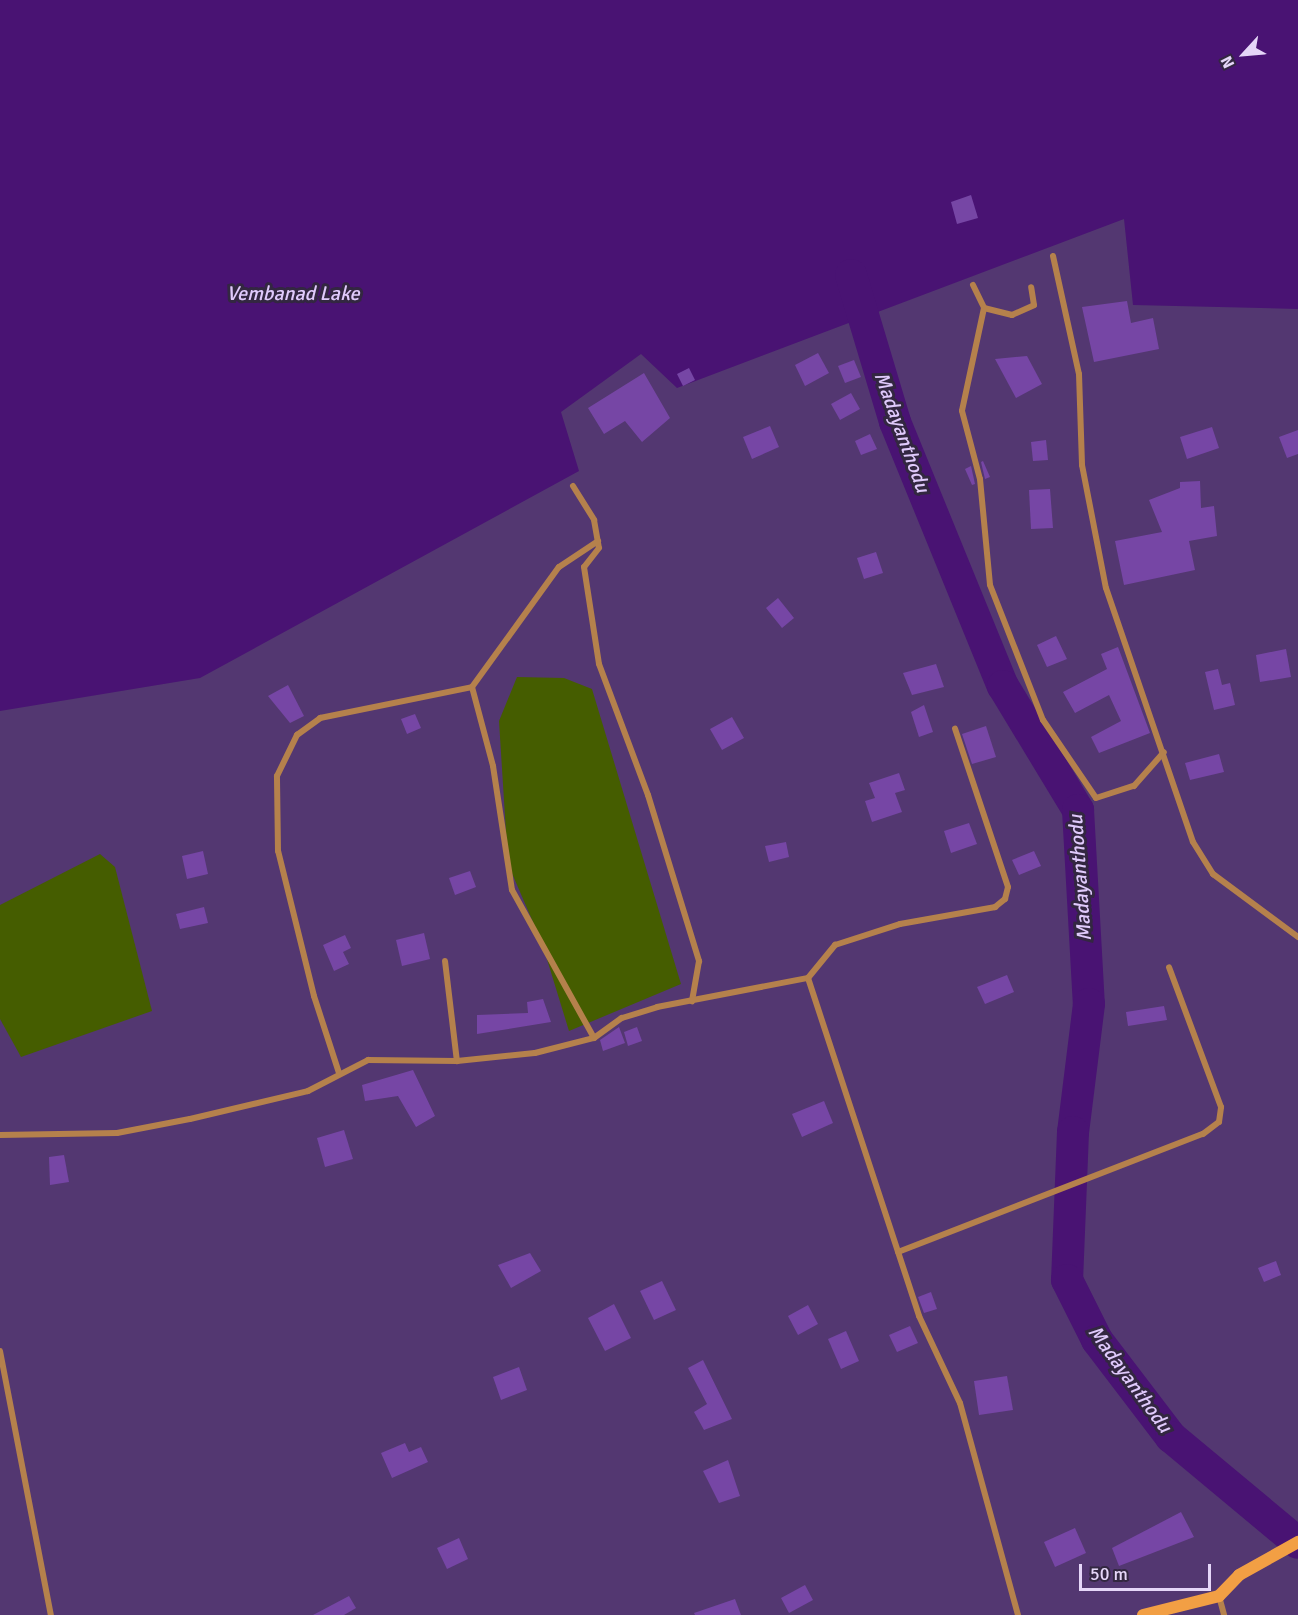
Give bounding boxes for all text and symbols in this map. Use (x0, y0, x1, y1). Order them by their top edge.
north arrow (1214, 24, 1274, 84)
text: N (1216, 53, 1239, 71)
water label: Vembanad Lake (226, 281, 360, 305)
water label: Madayanthodu (869, 368, 935, 496)
water label: Madayanthodu (1064, 814, 1096, 942)
water label: Madayanthodu (1083, 1321, 1177, 1437)
scale bar (1082, 1552, 1214, 1590)
text: 50 m (1090, 1563, 1128, 1585)

